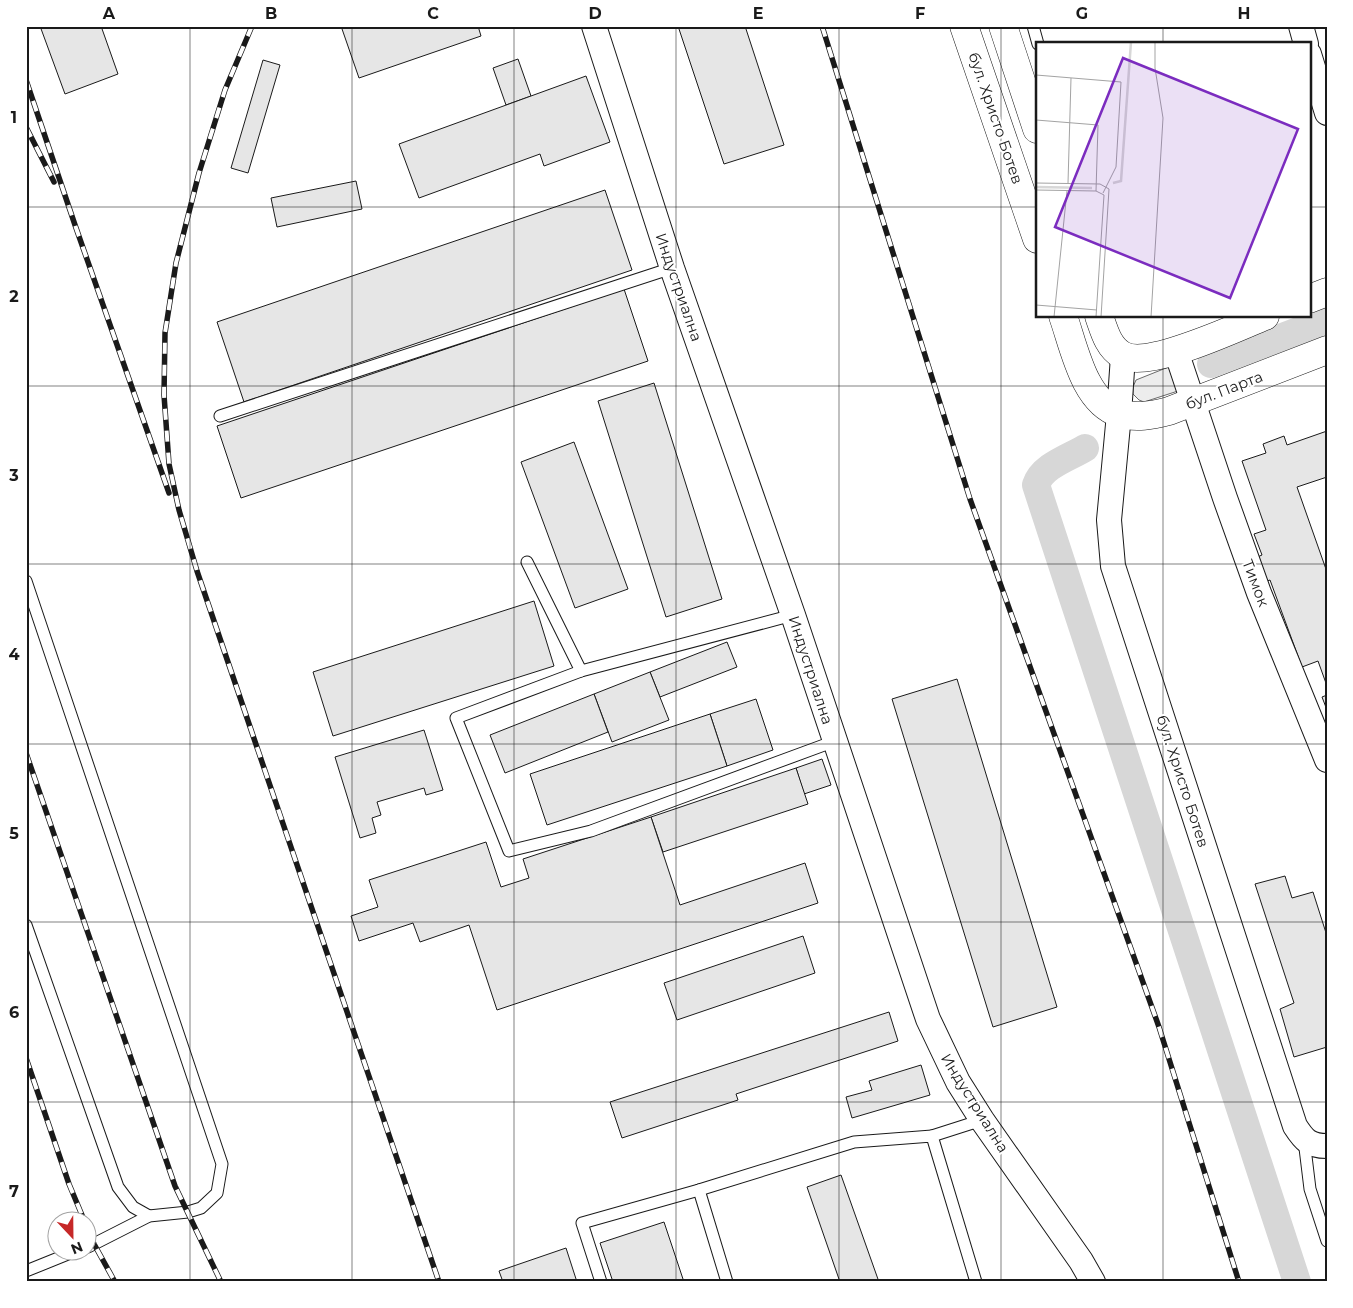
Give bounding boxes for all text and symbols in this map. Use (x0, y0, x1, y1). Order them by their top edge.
text: A (102, 4, 116, 23)
text: B (265, 4, 277, 23)
text: C (427, 4, 439, 23)
text: D (588, 4, 602, 23)
text: E (753, 4, 763, 23)
text: F (915, 4, 925, 23)
text: G (1076, 4, 1088, 23)
text: H (1238, 4, 1250, 23)
inset map (1036, 42, 1310, 318)
street label: бул. Христо Ботев (965, 50, 1027, 186)
text: 1 (11, 108, 17, 127)
street label: Индустриална (652, 230, 706, 344)
text: 2 (9, 287, 19, 306)
street label: бул. Парта (1183, 367, 1265, 413)
text: 3 (8, 466, 19, 485)
street label: Тимок (1238, 557, 1274, 610)
street label: Индустриална (784, 613, 838, 727)
text: 4 (8, 645, 20, 664)
street label: бул. Христо Ботев (1153, 712, 1213, 850)
text: 5 (9, 824, 19, 843)
text: 6 (9, 1003, 19, 1022)
street label: Индустриална (937, 1050, 1013, 1156)
text: 7 (9, 1182, 19, 1201)
north arrow (48, 1210, 98, 1260)
text: N (68, 1238, 85, 1259)

